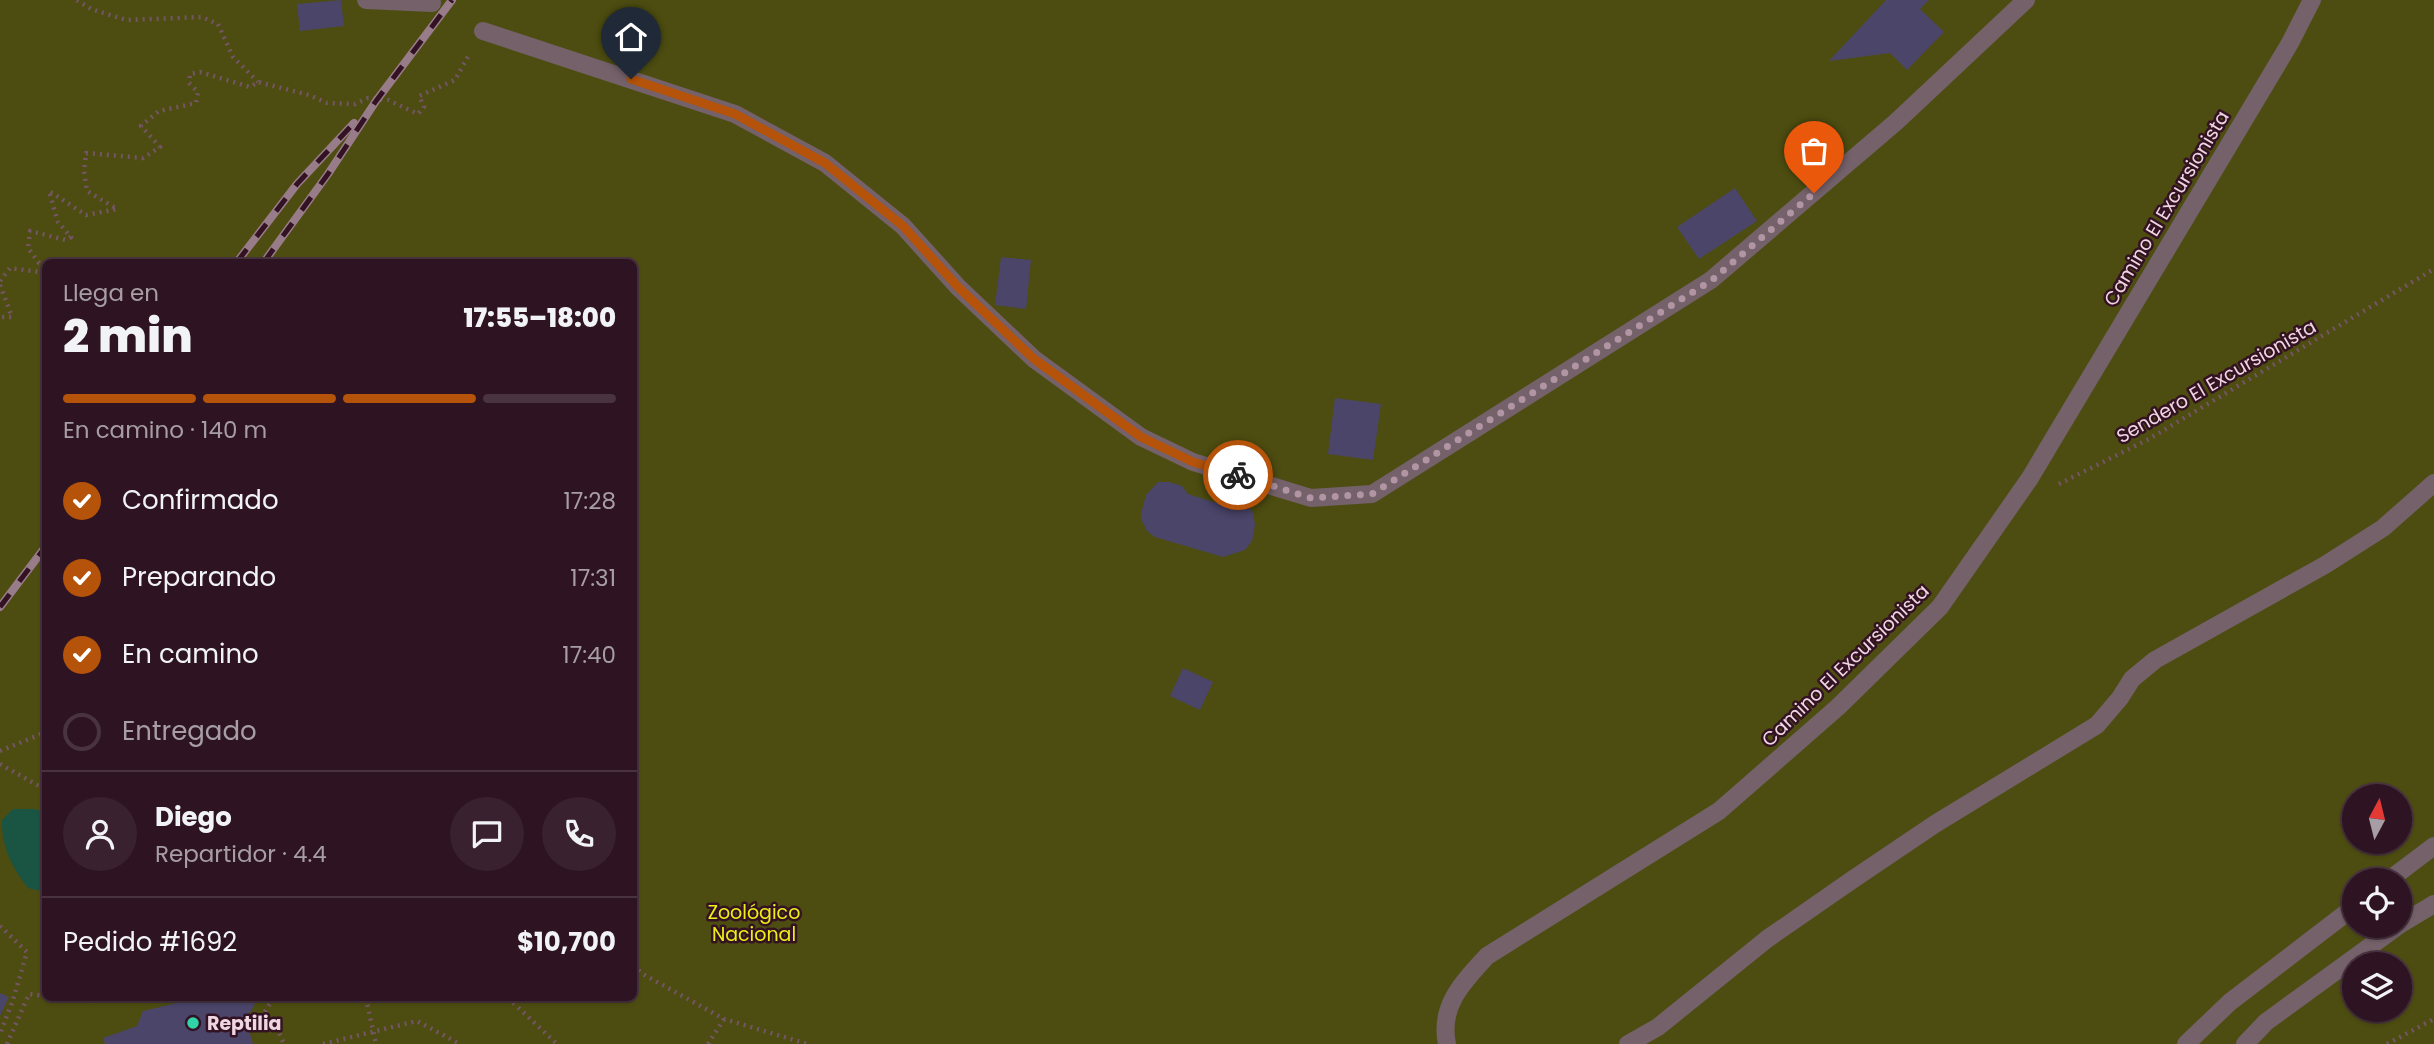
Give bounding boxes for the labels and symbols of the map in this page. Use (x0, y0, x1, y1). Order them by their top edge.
pin (601, 7, 661, 79)
street label: Camino El Excursionista (2097, 105, 2236, 311)
pin (1784, 121, 1844, 193)
street label: Sendero El Excursionista (2111, 313, 2321, 450)
courier (1203, 440, 1273, 510)
street label: Camino El Excursionista (1756, 578, 1935, 753)
north arrow (2342, 784, 2412, 854)
park label: Zoológico Nacional (708, 899, 800, 948)
place label: Reptilia (207, 1010, 281, 1037)
marker: Reptilia (185, 1015, 201, 1031)

